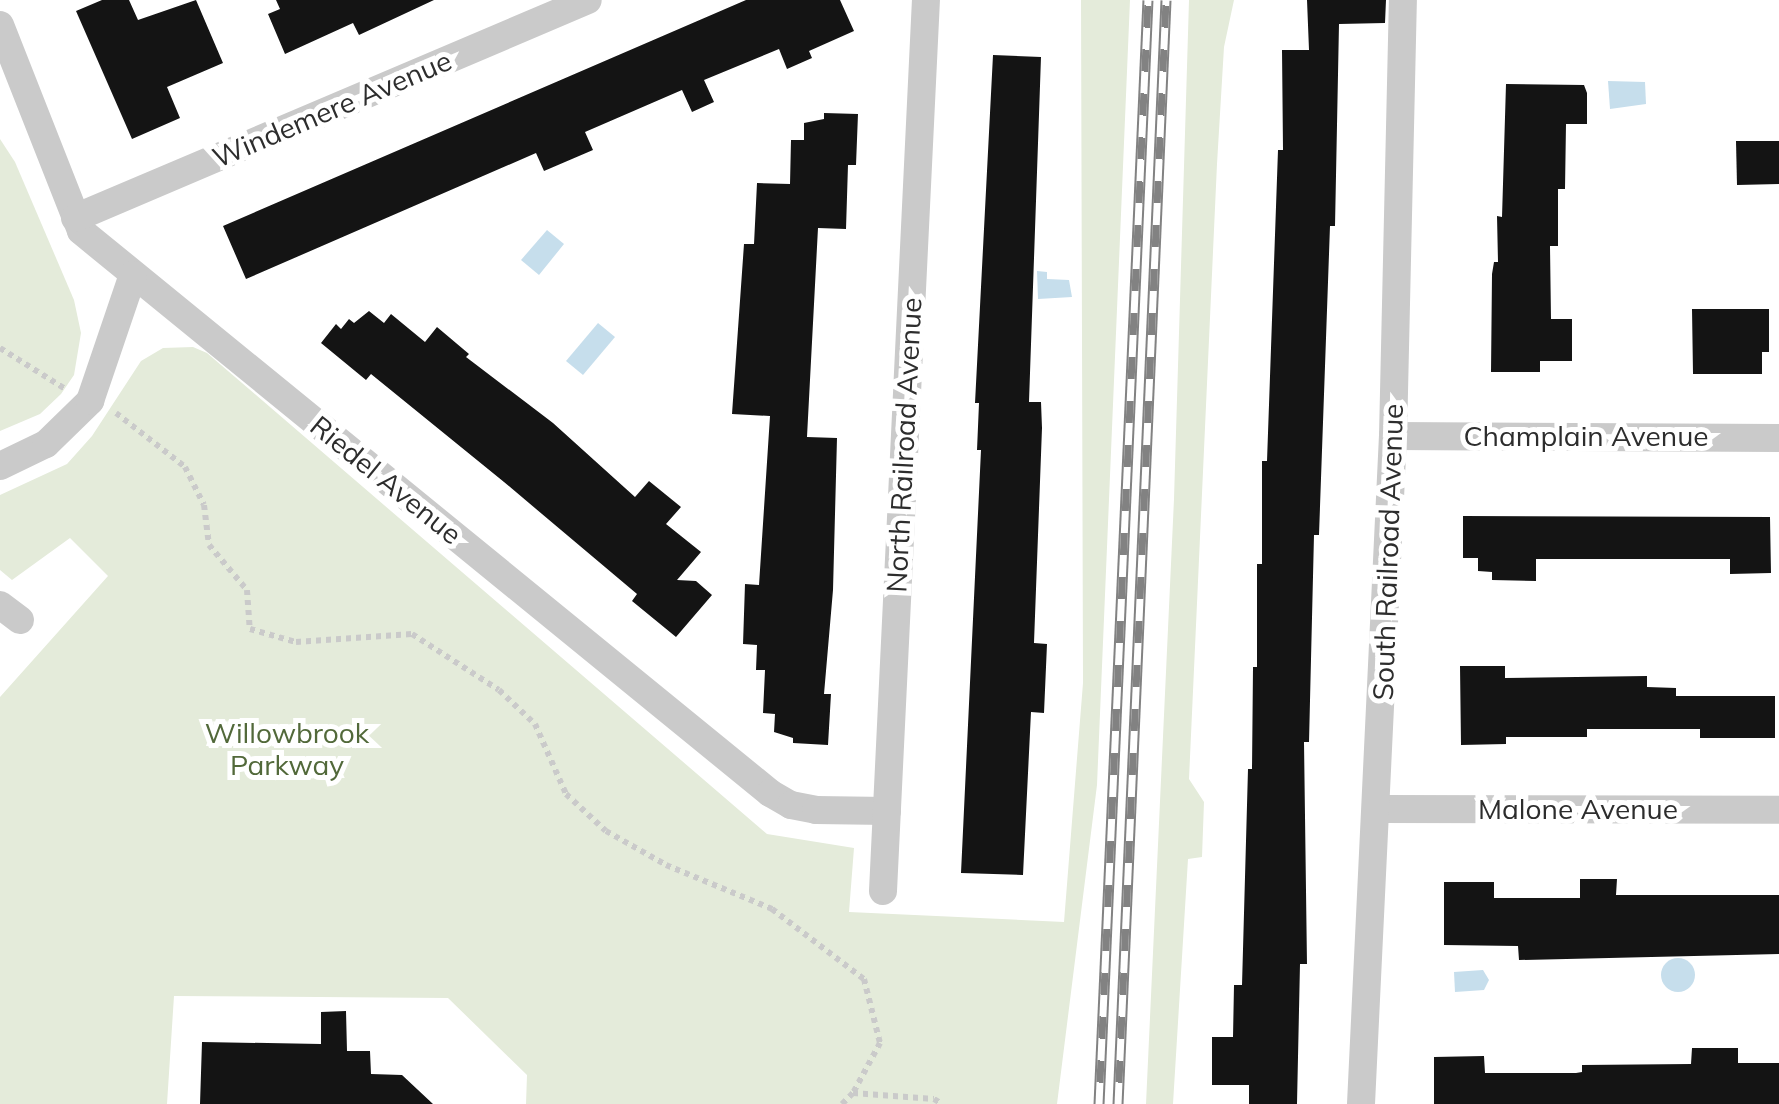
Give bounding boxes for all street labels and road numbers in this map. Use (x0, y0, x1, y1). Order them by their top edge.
street label: Windemere Avenue (208, 44, 456, 174)
street label: North Railroad Avenue (879, 297, 929, 593)
street label: South Railroad Avenue (1366, 403, 1410, 701)
street label: Riedel Avenue (304, 409, 468, 551)
street label: Champlain Avenue (1463, 419, 1709, 453)
street label: Malone Avenue (1478, 792, 1678, 826)

